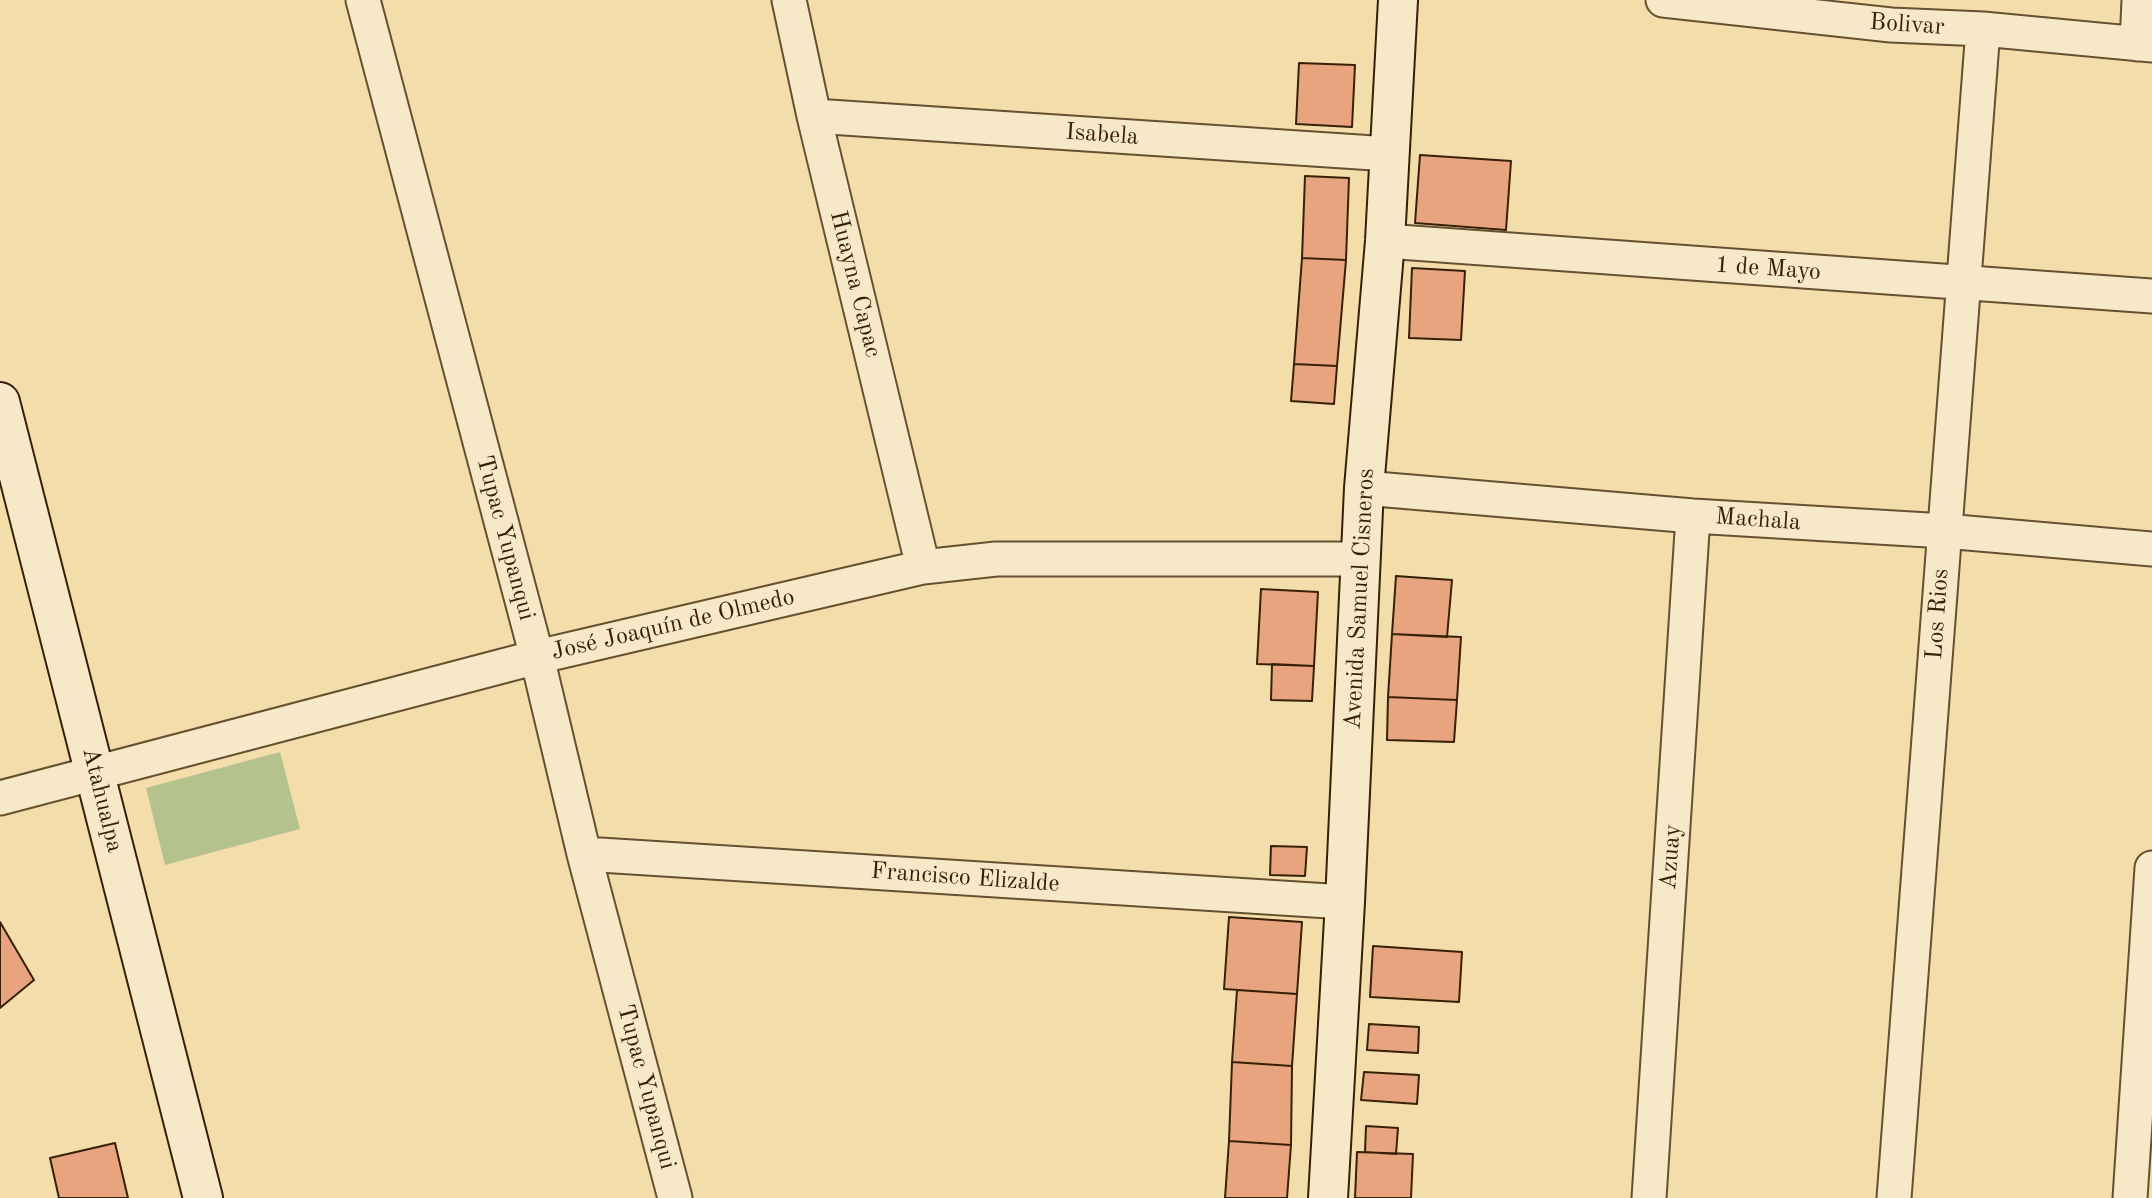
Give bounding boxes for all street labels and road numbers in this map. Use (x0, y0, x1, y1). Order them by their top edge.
street label: Bolivar (1869, 8, 1945, 42)
street label: Isabela (1064, 118, 1140, 152)
street label: Huayna Capac (823, 208, 887, 360)
street label: 1 de Mayo (1714, 251, 1822, 287)
street label: Tupac Yupanqui (469, 452, 541, 624)
street label: Avenida Samuel Cisneros (1339, 467, 1381, 731)
street label: Machala (1714, 503, 1802, 537)
street label: Los Rios (1920, 568, 1956, 660)
street label: José Joaquín de Olmedo (549, 583, 797, 667)
street label: Atahualpa (75, 745, 129, 855)
street label: Azuay (1654, 823, 1688, 891)
street label: Francisco Elizalde (870, 857, 1060, 899)
street label: Tupac Yupanqui (610, 1001, 682, 1173)

